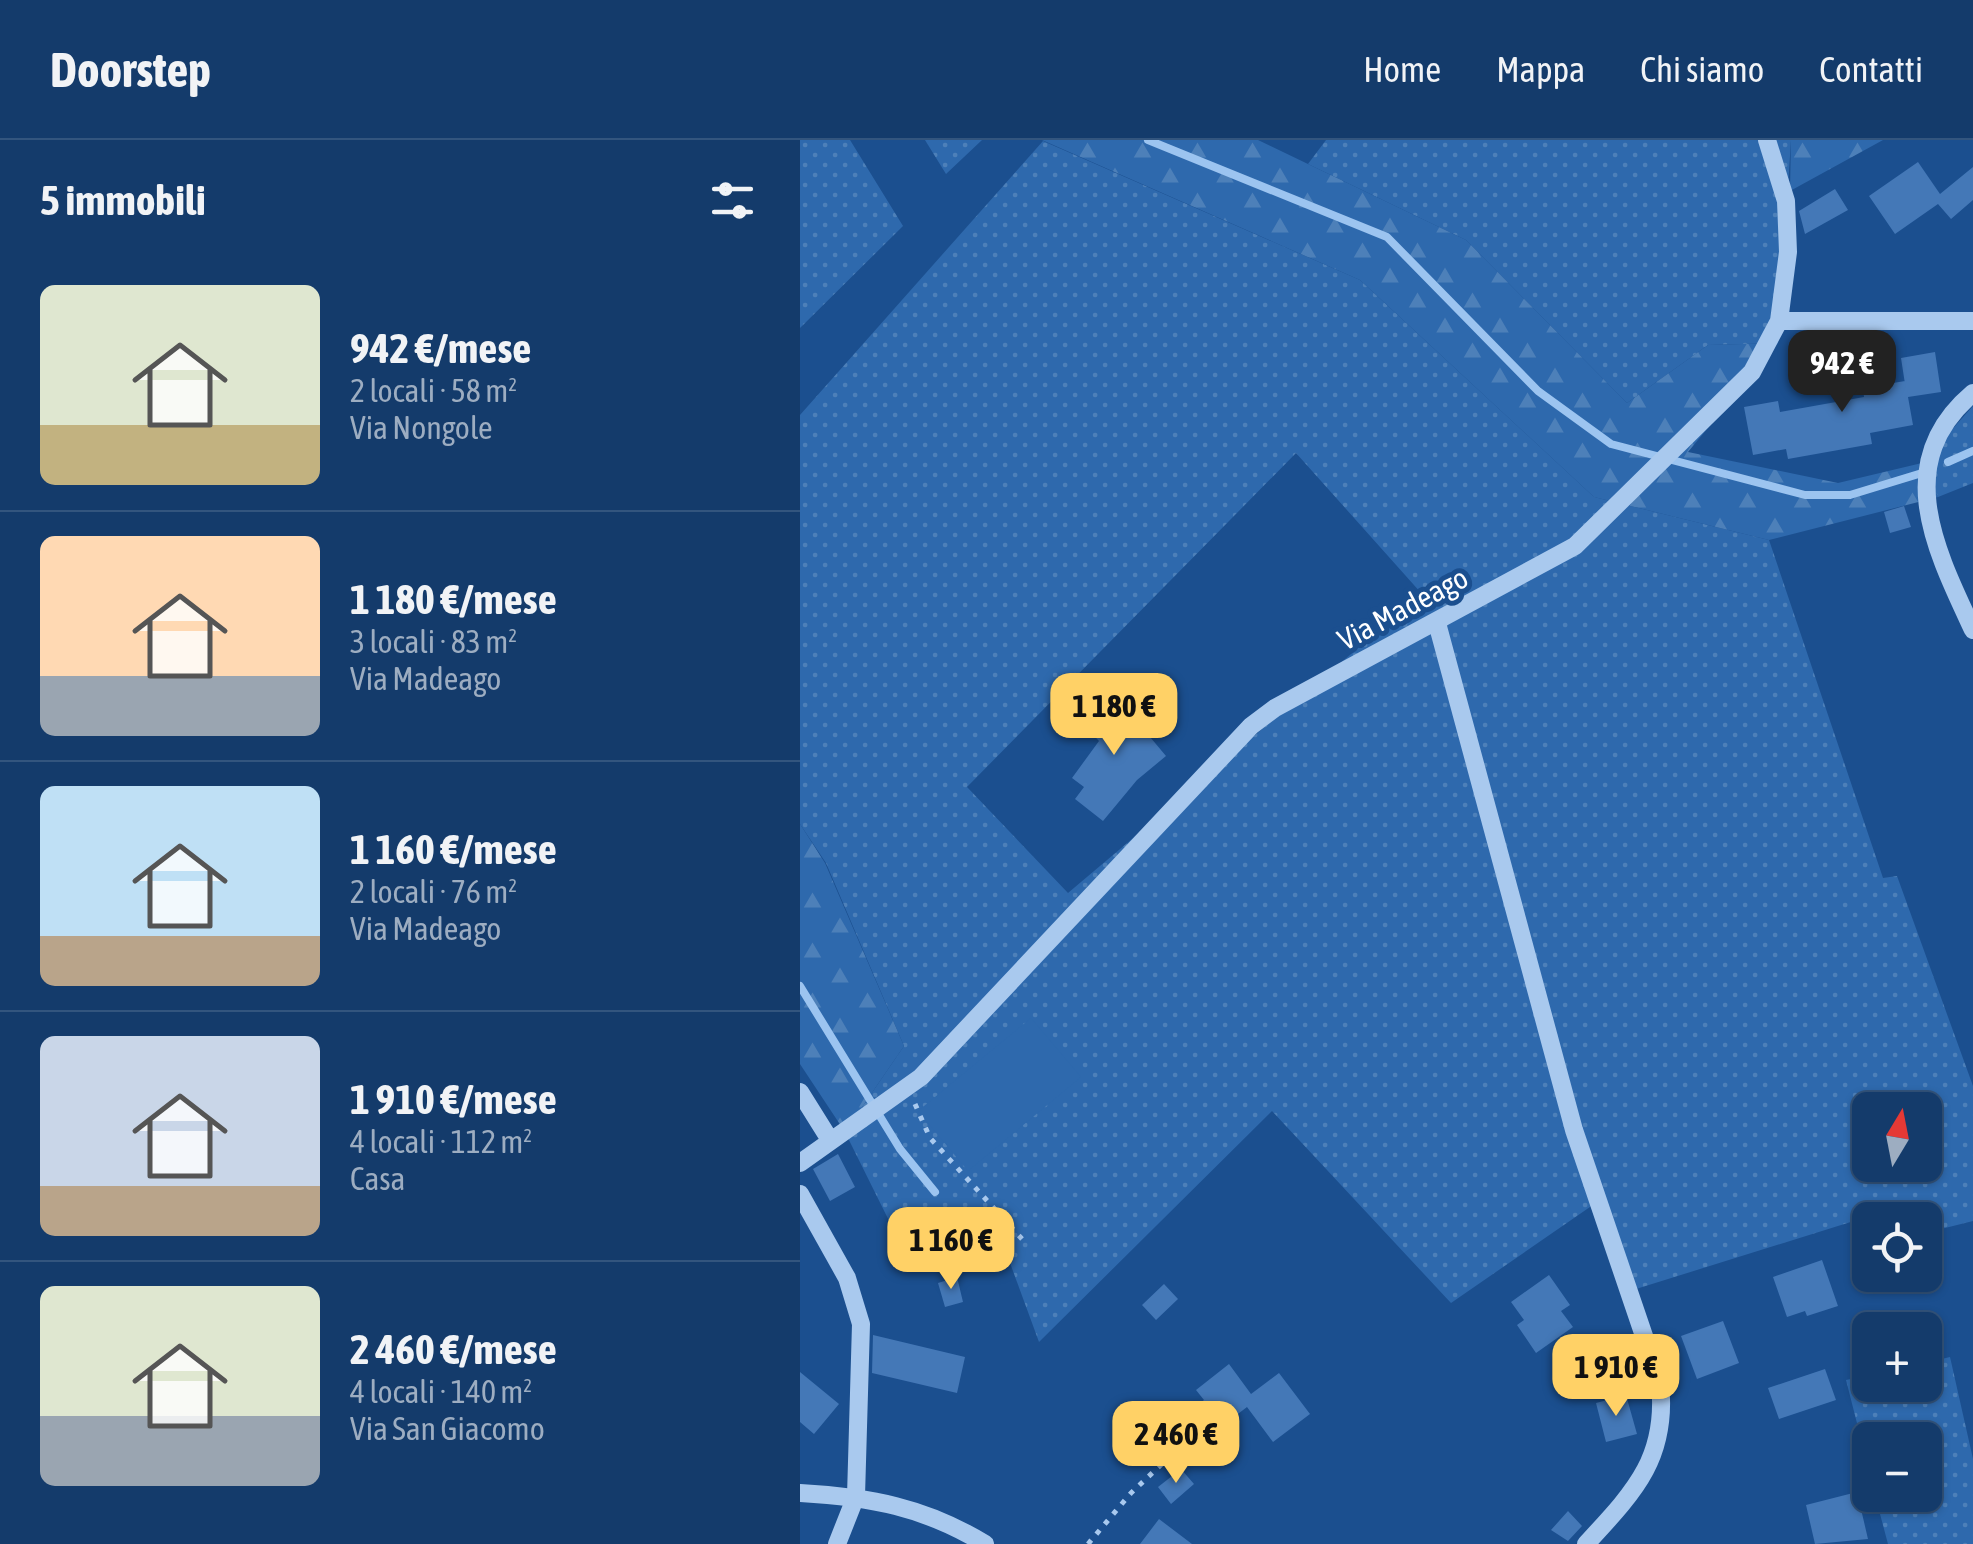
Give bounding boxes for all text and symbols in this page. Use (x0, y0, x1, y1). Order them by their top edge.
text: Doorstep (50, 42, 211, 97)
text: Home (1363, 49, 1441, 89)
text: Mappa (1496, 49, 1585, 89)
text: Chi siamo (1640, 49, 1764, 89)
text: Contatti (1819, 49, 1923, 89)
icon: filters (705, 173, 760, 228)
text: 5 immobili (40, 176, 206, 224)
text: 942 €/mese (350, 324, 531, 372)
icon: home (120, 325, 240, 445)
pin: 942 € (1772, 330, 1912, 415)
text: 942 € (1810, 344, 1874, 381)
text: 2 locali · 58 m² (350, 372, 517, 409)
text: Via Nongole (350, 409, 493, 446)
street label: Via Madeago (1332, 560, 1473, 656)
text: 1 180 €/mese (350, 575, 557, 623)
icon: home (120, 576, 240, 696)
text: 3 locali · 83 m² (350, 623, 517, 660)
text: Via Madeago (350, 660, 501, 697)
pin: 1 180 € (1022, 673, 1206, 758)
text: 1 180 € (1072, 687, 1156, 724)
text: 1 160 €/mese (350, 825, 557, 873)
icon: home (120, 826, 240, 946)
text: 2 locali · 76 m² (350, 873, 517, 910)
text: Via Madeago (350, 910, 501, 947)
text: 1 910 €/mese (350, 1075, 557, 1123)
icon: home (120, 1076, 240, 1196)
north arrow (1852, 1092, 1942, 1182)
map controls (1852, 1092, 1942, 1512)
text: 4 locali · 112 m² (350, 1123, 532, 1160)
text: Casa (350, 1160, 405, 1197)
button: locate (1852, 1202, 1942, 1292)
pin: 1 160 € (859, 1207, 1043, 1292)
text: 1 160 € (909, 1221, 993, 1258)
button: + (1852, 1312, 1942, 1402)
text: 2 460 €/mese (350, 1325, 557, 1373)
icon: home (120, 1326, 240, 1446)
pin: 1 910 € (1524, 1334, 1708, 1419)
text: 1 910 € (1574, 1348, 1658, 1385)
text: 4 locali · 140 m² (350, 1373, 532, 1410)
pin: 2 460 € (1084, 1401, 1268, 1486)
text: Via San Giacomo (350, 1410, 545, 1447)
text: 2 460 € (1134, 1415, 1218, 1452)
button: − (1852, 1422, 1942, 1512)

